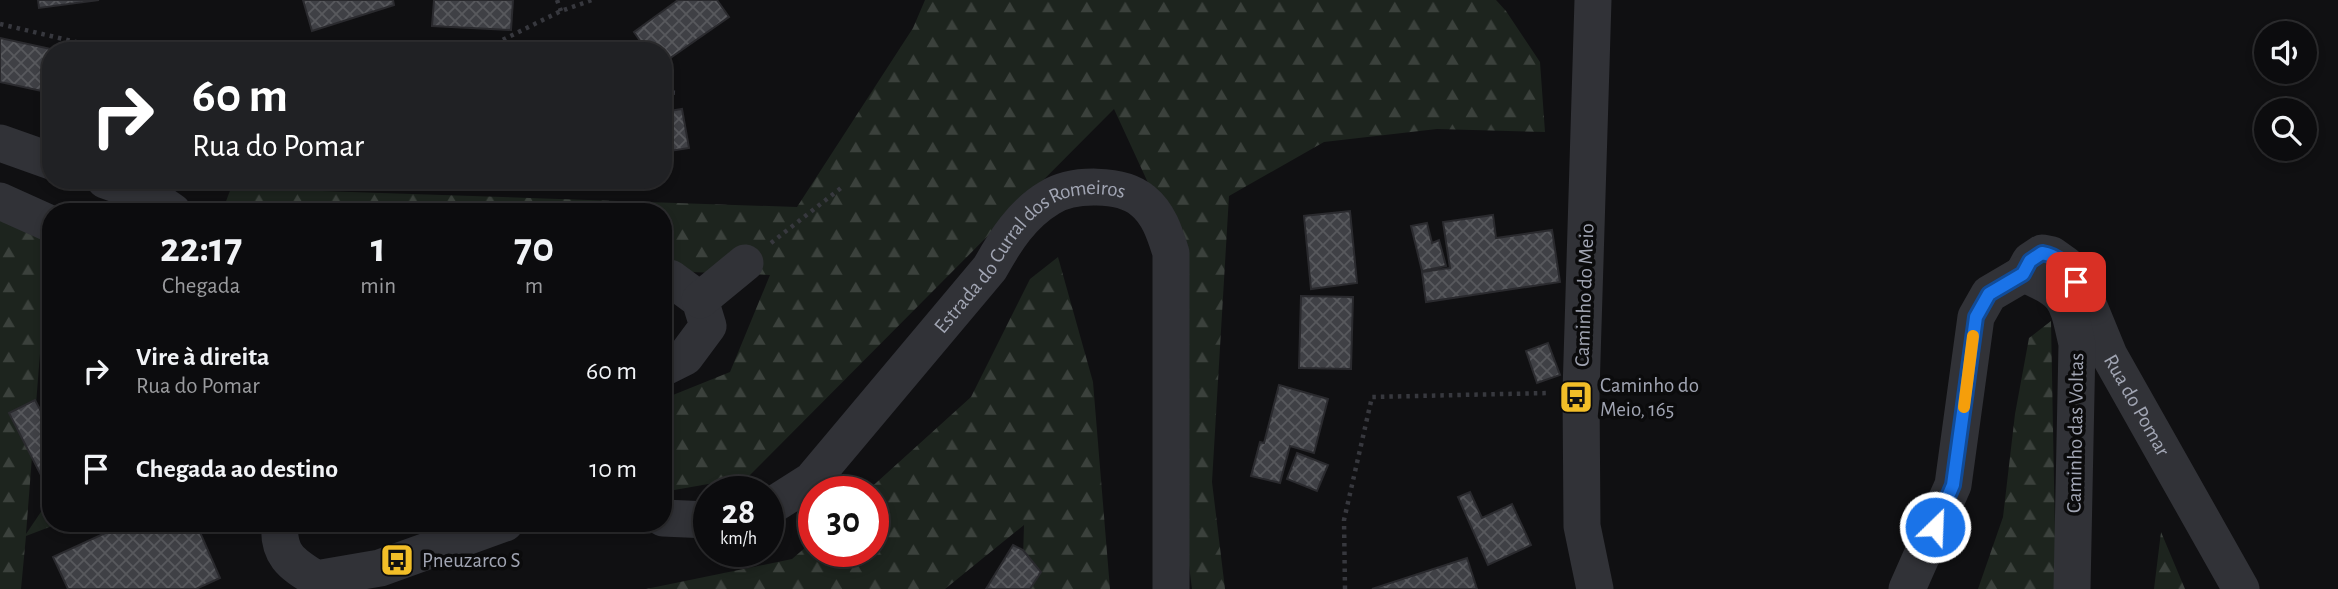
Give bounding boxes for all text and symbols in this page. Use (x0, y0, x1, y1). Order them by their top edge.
map controls (2254, 21, 2317, 161)
button: sound (2254, 21, 2317, 84)
icon: right (77, 70, 168, 161)
text: 60 m (192, 72, 288, 121)
button: search (2254, 98, 2317, 161)
text: Rua do Pomar (192, 130, 364, 162)
street label: Estrada do Curral dos Romeiros (930, 177, 1128, 337)
street label: Caminho do Meio (1571, 223, 1598, 367)
text: 22:17 (160, 227, 242, 269)
text: 1 (371, 227, 386, 269)
text: 70 (514, 227, 554, 269)
pin (2046, 252, 2106, 312)
icon: arrive (2057, 263, 2095, 301)
text: Chegada (162, 275, 240, 298)
text: min (360, 275, 396, 298)
text: m (525, 275, 543, 298)
text: Vire à direita (136, 344, 270, 370)
street label: Rua do Pomar (2100, 351, 2174, 460)
icon: right (77, 352, 115, 390)
street label: Caminho das Voltas (2064, 353, 2087, 513)
text: 60 m (586, 358, 637, 384)
text: Rua do Pomar (136, 375, 260, 398)
place label: Caminho do Meio, 165 (1600, 375, 1699, 420)
bus stop icon: Caminho do Meio, 165 (1557, 378, 1595, 416)
icon: arrive (77, 450, 115, 488)
text: Chegada ao destino (136, 456, 338, 482)
text: 10 m (589, 456, 637, 482)
speed limit sign: 30 (798, 476, 889, 567)
position arrow (1898, 490, 1972, 564)
text: 28 (722, 495, 755, 530)
text: km/h (720, 530, 757, 548)
bus stop icon: Pneuzarco S (378, 541, 416, 579)
place label: Pneuzarco S (422, 550, 521, 571)

